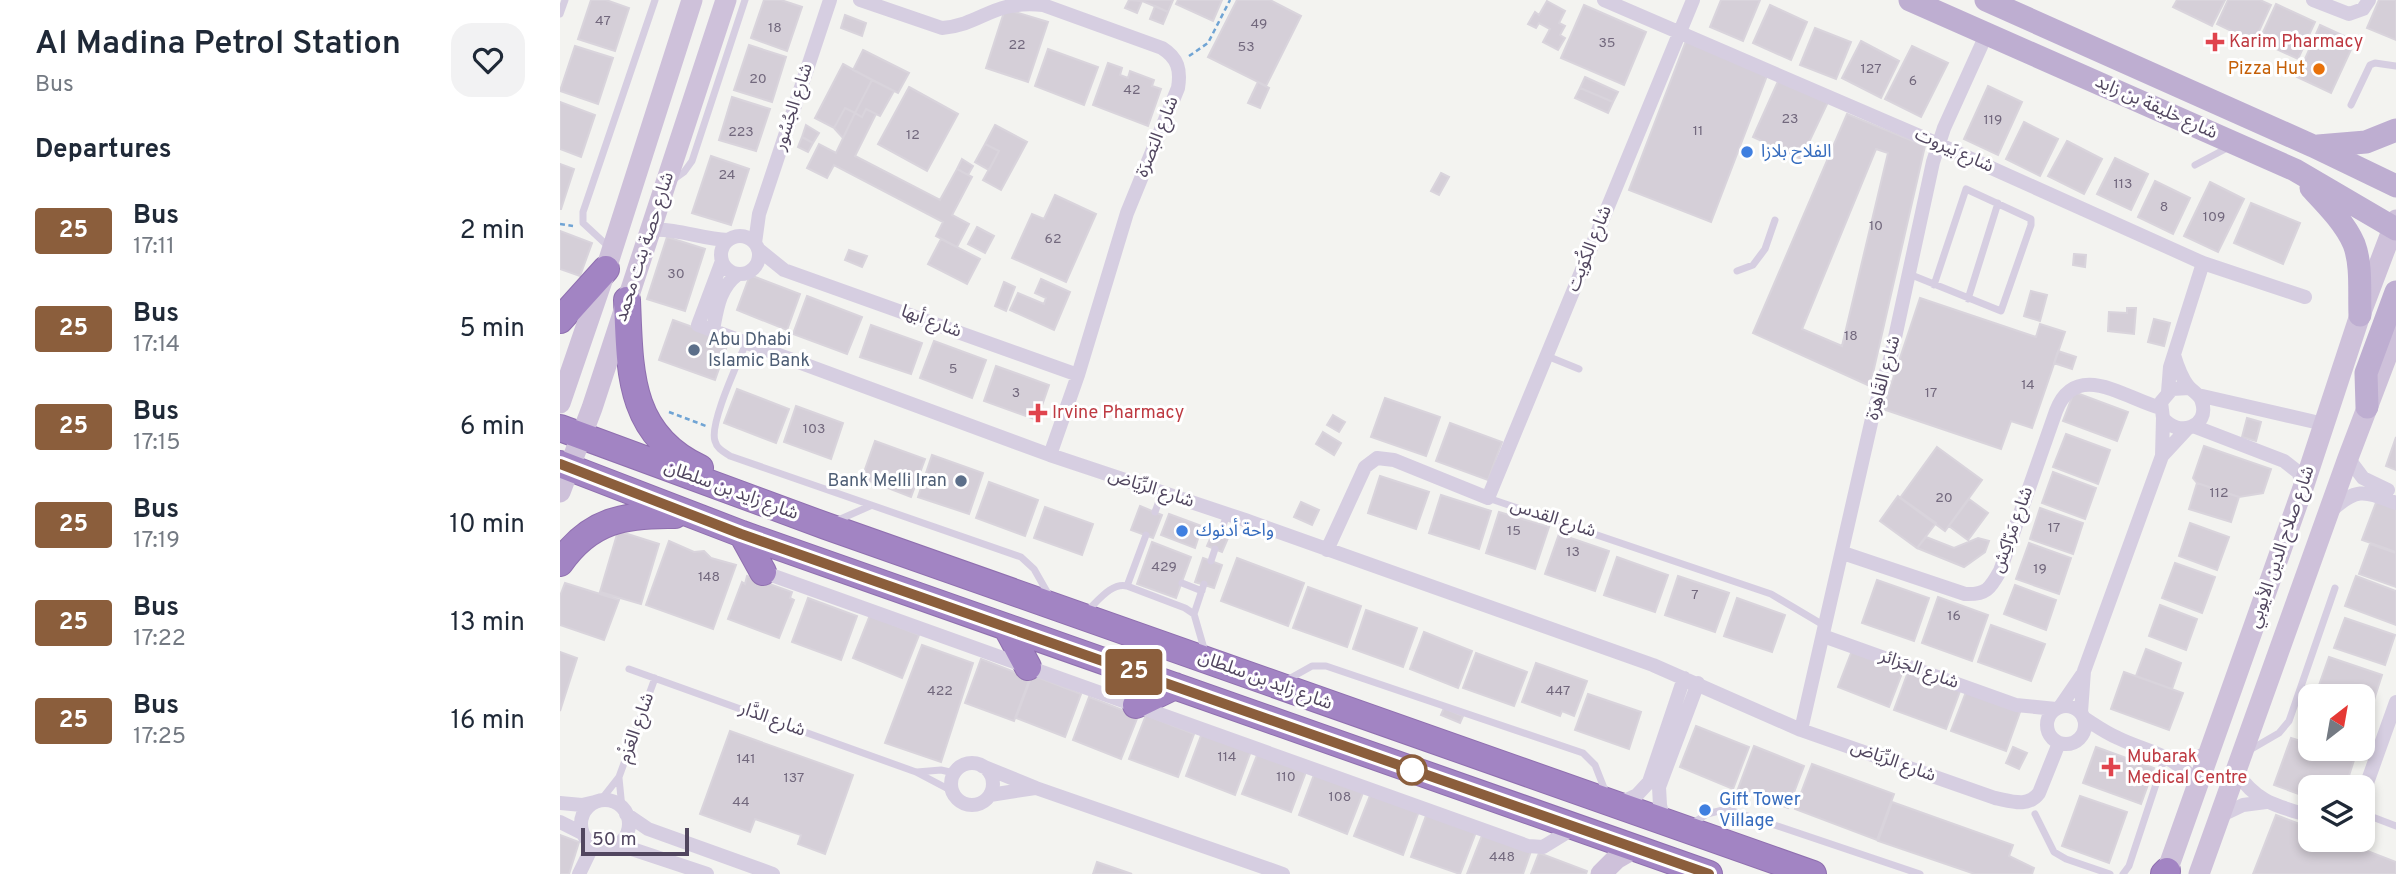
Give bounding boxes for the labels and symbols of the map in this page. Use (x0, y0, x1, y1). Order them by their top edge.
house number: 47 (595, 13, 611, 30)
house number: 49 (1251, 16, 1267, 33)
house number: 18 (768, 20, 782, 37)
place label: Karim Pharmacy (2229, 31, 2363, 54)
marker: Karim Pharmacy (2207, 34, 2223, 50)
house number: 35 (1598, 35, 1616, 52)
house number: 22 (1008, 37, 1026, 54)
house number: 53 (1237, 39, 1255, 56)
place label: Pizza Hut (2228, 58, 2305, 81)
street label: شارع الجُسُور (769, 61, 820, 155)
house number: 127 (1861, 61, 1881, 78)
marker: Pizza Hut (2311, 61, 2327, 77)
house number: 20 (749, 71, 767, 88)
street label: شارع خليفة بن زايد (2091, 71, 2221, 146)
house number: 6 (1909, 73, 1917, 90)
house number: 42 (1123, 82, 1141, 99)
street label: شارع البَصرَة (1131, 93, 1186, 181)
house number: 23 (1782, 111, 1799, 128)
house number: 119 (1984, 112, 2002, 129)
house number: 11 (1693, 123, 1703, 140)
street label: شارع بَيروت (1911, 123, 1997, 179)
house number: 223 (728, 124, 754, 141)
house number: 12 (906, 127, 920, 144)
place label: الفلاح بلازا (1761, 141, 1831, 164)
marker: الفلاح بلازا (1739, 144, 1755, 160)
house number: 24 (718, 167, 736, 184)
street label: شارع حصة بنت محمد (610, 169, 681, 325)
house number: 113 (2114, 176, 2132, 193)
house number: 8 (2160, 199, 2168, 216)
street label: شارع الكُوَيت (1561, 202, 1619, 296)
house number: 109 (2203, 209, 2225, 226)
house number: 10 (1869, 218, 1883, 235)
house number: 62 (1045, 231, 1061, 248)
house number: 30 (667, 266, 685, 283)
street label: شارع أبها (897, 299, 965, 344)
house number: 18 (1844, 328, 1858, 345)
place label: Abu Dhabi Islamic Bank (708, 329, 810, 373)
street label: شارع القَاهِرَة (1861, 333, 1907, 423)
marker: Abu Dhabi Islamic Bank (686, 342, 702, 358)
house number: 5 (949, 361, 957, 378)
house number: 14 (2021, 377, 2035, 394)
house number: 3 (1012, 385, 1020, 402)
house number: 17 (1925, 385, 1937, 402)
place label: Irvine Pharmacy (1052, 402, 1184, 425)
marker: Irvine Pharmacy (1030, 405, 1046, 421)
house number: 103 (803, 421, 825, 438)
street label: شارع زايد بن سلطان (660, 456, 801, 527)
street label: شارع صلاح الدين الأيوبي (2243, 463, 2322, 631)
street label: شارع الرِّيَاض (1105, 464, 1197, 515)
place label: Bank Melli Iran (827, 470, 947, 493)
marker: Bank Melli Iran (953, 473, 969, 489)
street label: شارع مَرّاكِش (1987, 484, 2040, 577)
house number: 112 (2209, 485, 2229, 502)
house number: 20 (1935, 490, 1953, 507)
street label: شارع القدس (1507, 494, 1599, 545)
place label: واحة أدنوك (1196, 518, 1274, 543)
house number: 17 (2048, 520, 2060, 537)
marker: واحة أدنوك (1174, 523, 1190, 539)
house number: 15 (1507, 523, 1521, 540)
house number: 13 (1566, 544, 1580, 561)
house number: 429 (1151, 559, 1177, 576)
house number: 19 (2033, 561, 2047, 578)
house number: 148 (698, 569, 720, 586)
house number: 7 (1691, 587, 1699, 604)
house number: 16 (1947, 608, 1961, 625)
street label: شارع الجَزائر (1875, 645, 1962, 696)
street label: شارع زايد بن سلطان (1194, 646, 1335, 717)
line badge: 25 (1102, 649, 1166, 695)
house number: 422 (927, 683, 953, 700)
house number: 447 (1546, 683, 1570, 700)
north arrow (2298, 684, 2375, 761)
street label: شارع العَزْم (614, 690, 661, 766)
street label: شارع الدَّار (734, 696, 809, 744)
street label: شارع الرِّيَاض (1847, 736, 1939, 789)
place label: Mubarak Medical Centre (2127, 746, 2247, 790)
house number: 114 (1218, 749, 1236, 766)
house number: 141 (737, 751, 755, 768)
unlabelled marker (1397, 755, 1427, 785)
marker: Mubarak Medical Centre (2101, 757, 2121, 777)
house number: 110 (1276, 769, 1296, 786)
house number: 137 (784, 770, 804, 787)
house number: 108 (1329, 789, 1351, 806)
place label: Gift Tower Village (1719, 789, 1801, 833)
house number: 44 (732, 794, 750, 811)
marker: Gift Tower Village (1697, 802, 1713, 818)
scale bar (581, 825, 690, 857)
house number: 448 (1489, 849, 1515, 866)

